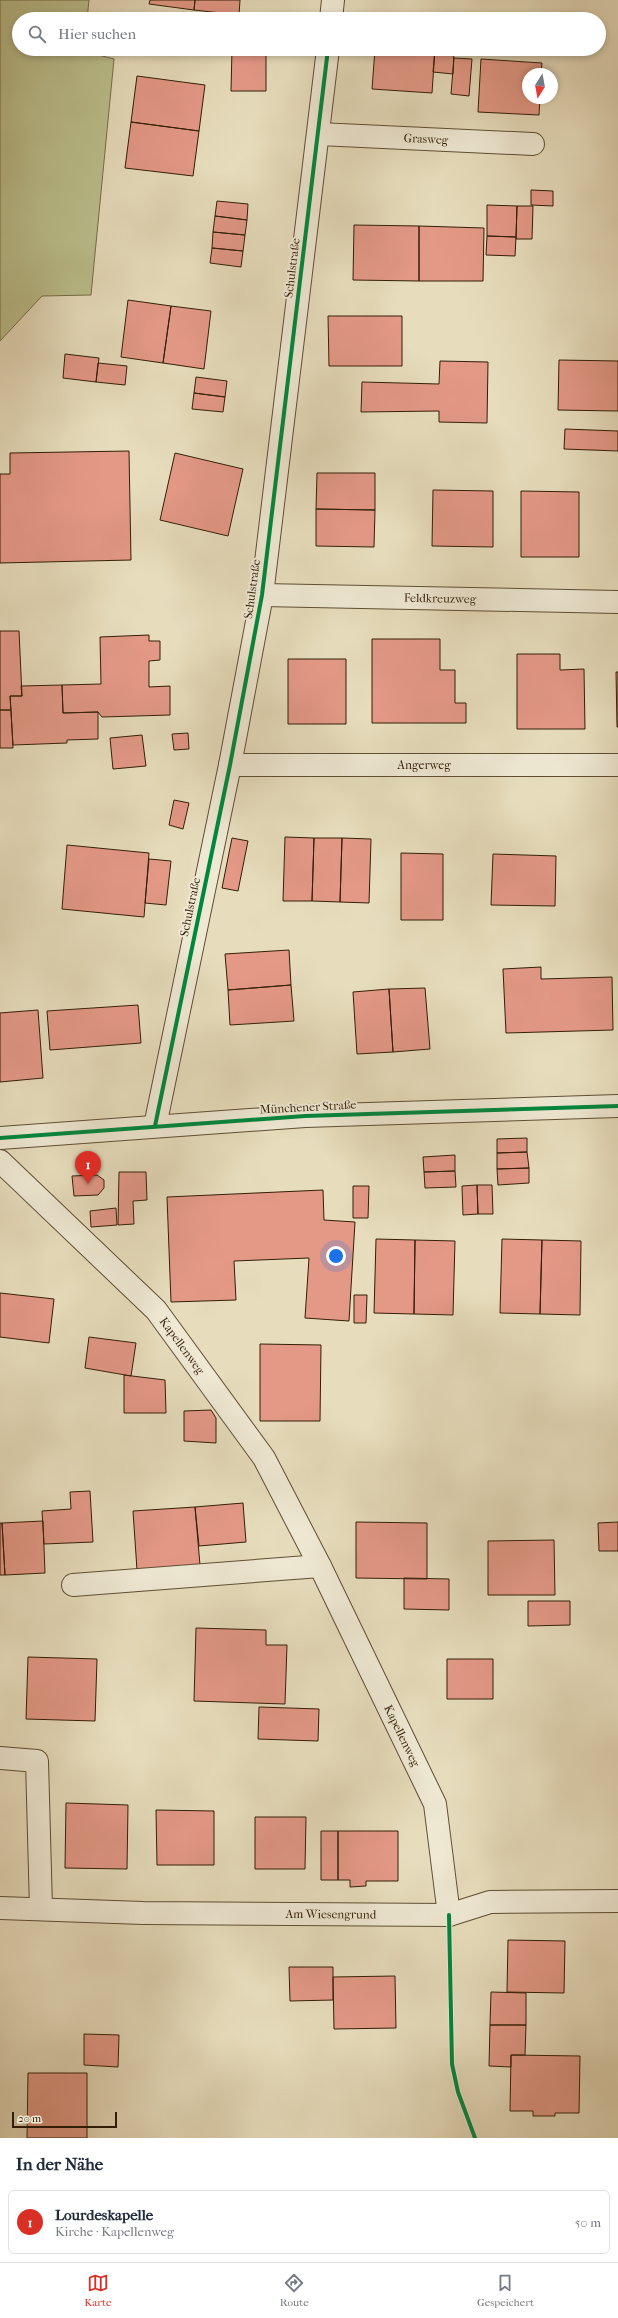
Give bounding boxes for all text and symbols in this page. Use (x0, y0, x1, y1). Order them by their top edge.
search box (12, 12, 606, 56)
icon: search (26, 23, 48, 45)
text: Hier suchen (58, 25, 136, 43)
north arrow (522, 68, 558, 104)
street label: Grasweg (403, 131, 449, 147)
street label: Schulstraße (281, 237, 303, 299)
street label: Schulstraße (241, 558, 263, 620)
street label: Feldkreuzweg (404, 591, 477, 606)
street label: Angerweg (396, 758, 451, 772)
street label: Schulstraße (177, 876, 203, 938)
street label: Münchener Straße (259, 1097, 357, 1117)
pin: 1 (75, 1151, 101, 1184)
your location (326, 1246, 346, 1266)
street label: Kapellenweg (157, 1315, 208, 1377)
street label: Kapellenweg (381, 1702, 423, 1769)
street label: Am Wiesengrund (285, 1907, 377, 1922)
scale bar (12, 2110, 117, 2129)
text: 20 m (18, 2112, 41, 2125)
text: In der Nähe (16, 2154, 103, 2174)
text: Lourdeskapelle (55, 2206, 153, 2224)
text: 1 (28, 2215, 32, 2230)
text: 50 m (575, 2215, 601, 2230)
text: Kirche · Kapellenweg (55, 2224, 174, 2239)
tab: Karte (84, 2272, 111, 2309)
tab: Route (280, 2272, 309, 2309)
tab: Gespeichert (477, 2272, 534, 2309)

